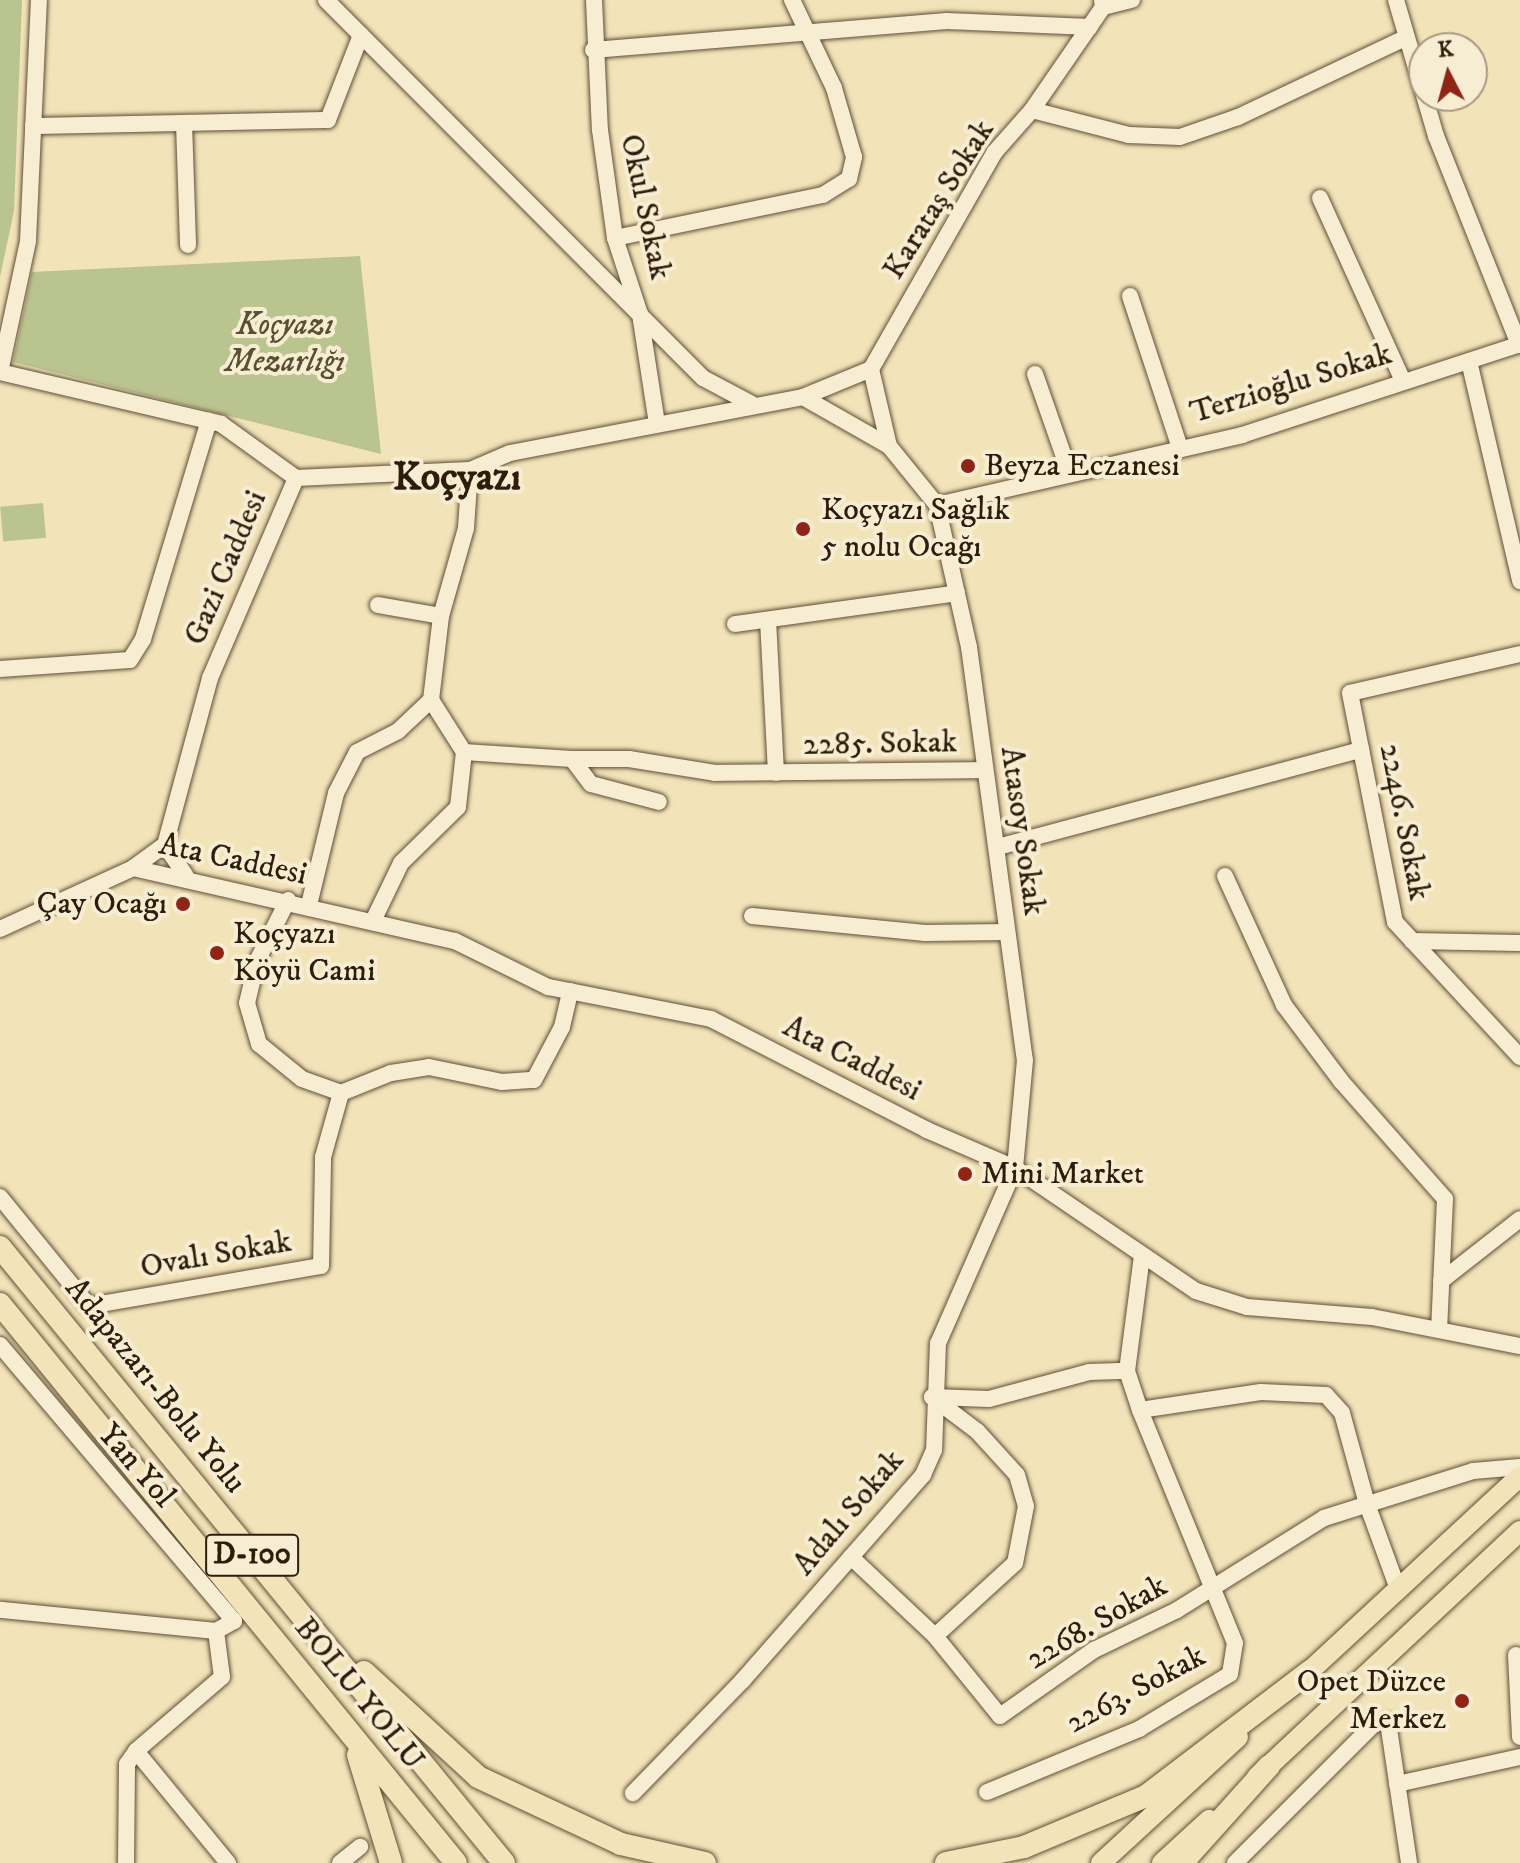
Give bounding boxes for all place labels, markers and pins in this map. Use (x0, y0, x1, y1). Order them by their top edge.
place label: Beyza Eczanesi (984, 447, 1180, 485)
marker: Beyza Eczanesi (959, 457, 977, 475)
place label: Koçyazı Sağlık 5 nolu Ocağı (821, 492, 1010, 567)
marker: Koçyazı Sağlık 5 nolu Ocağı (792, 518, 814, 540)
place label: Çay Ocağı (36, 885, 167, 923)
marker: Çay Ocağı (174, 895, 192, 913)
place label: Koçyazı Köyü Cami (233, 916, 375, 991)
marker: Koçyazı Köyü Cami (208, 944, 226, 962)
place label: Mini Market (981, 1155, 1144, 1193)
marker: Mini Market (956, 1165, 974, 1183)
place label: Opet Düzce Merkez (1297, 1664, 1446, 1739)
marker: Opet Düzce Merkez (1453, 1692, 1471, 1710)

